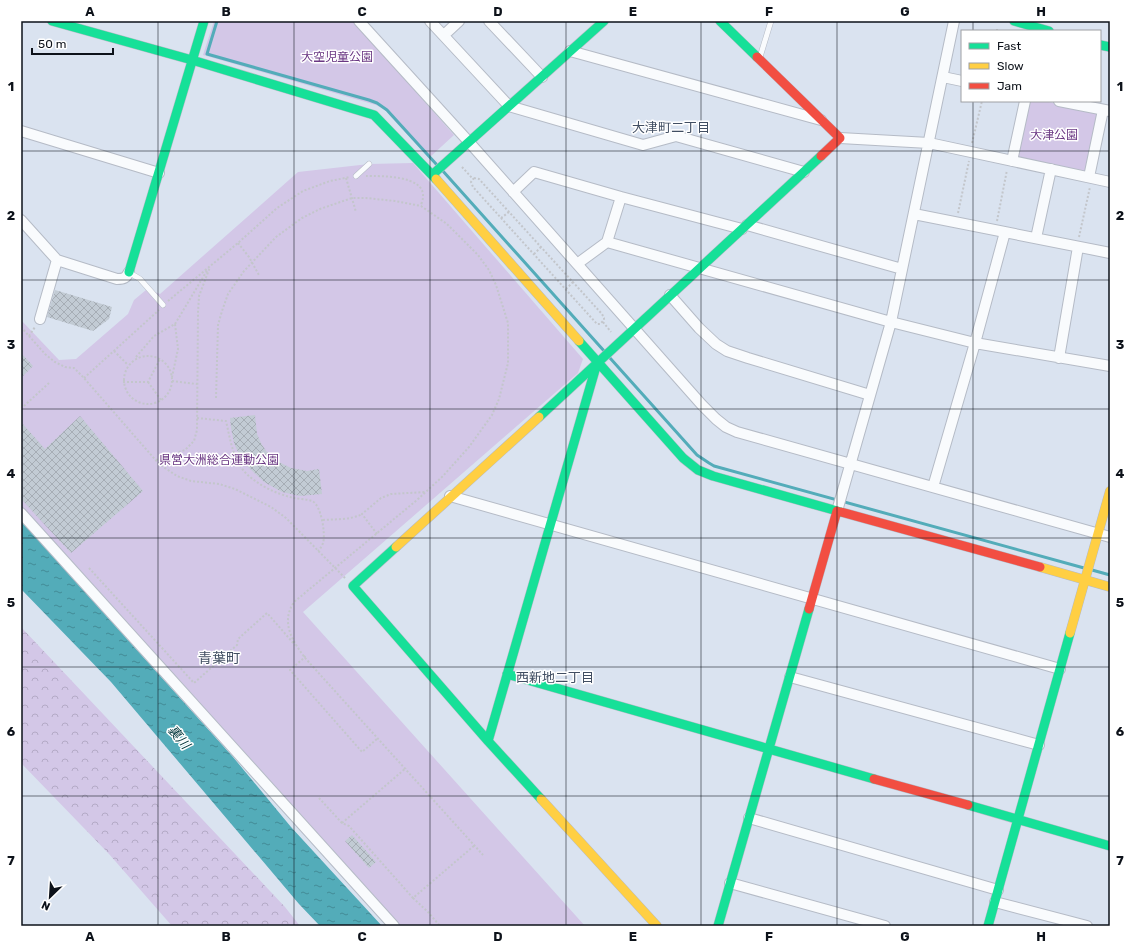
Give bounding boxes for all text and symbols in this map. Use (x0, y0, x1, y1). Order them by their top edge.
text: A (85, 4, 95, 19)
text: B (221, 4, 231, 19)
text: C (357, 4, 367, 19)
text: D (493, 4, 503, 19)
text: E (629, 4, 637, 19)
text: F (765, 4, 773, 19)
text: G (900, 4, 910, 19)
text: H (1036, 4, 1046, 19)
scale bar (32, 30, 113, 56)
legend (961, 30, 1101, 102)
text: 50 m (38, 37, 66, 51)
text: Fast (997, 39, 1021, 53)
park label: 大空児童公園 (301, 50, 373, 64)
text: Slow (997, 59, 1024, 73)
text: 1 (8, 79, 14, 94)
text: Jam (997, 79, 1022, 93)
text: 1 (1117, 79, 1123, 94)
district label: 大津町二丁目 (632, 120, 710, 135)
park label: 大津公園 (1030, 128, 1078, 142)
text: 2 (7, 208, 15, 223)
text: 2 (1116, 208, 1124, 223)
text: 3 (7, 337, 16, 352)
text: 3 (1116, 337, 1125, 352)
park label: 県営大洲総合運動公園 (159, 453, 279, 467)
text: 4 (7, 466, 16, 481)
text: 4 (1116, 466, 1125, 481)
text: 5 (7, 595, 15, 610)
text: 5 (1116, 595, 1124, 610)
district label: 青葉町 (198, 650, 240, 667)
district label: 西新地二丁目 (516, 670, 594, 685)
water label: 裏川 (165, 722, 194, 753)
text: 6 (7, 724, 16, 739)
text: 6 (1116, 724, 1125, 739)
text: 7 (7, 853, 15, 868)
text: 7 (1116, 853, 1124, 868)
north arrow (30, 877, 70, 917)
text: N (40, 898, 52, 913)
text: A (85, 929, 95, 944)
text: B (221, 929, 231, 944)
text: C (357, 929, 367, 944)
text: D (493, 929, 503, 944)
text: E (629, 929, 637, 944)
text: F (765, 929, 773, 944)
text: G (900, 929, 910, 944)
text: H (1036, 929, 1046, 944)

